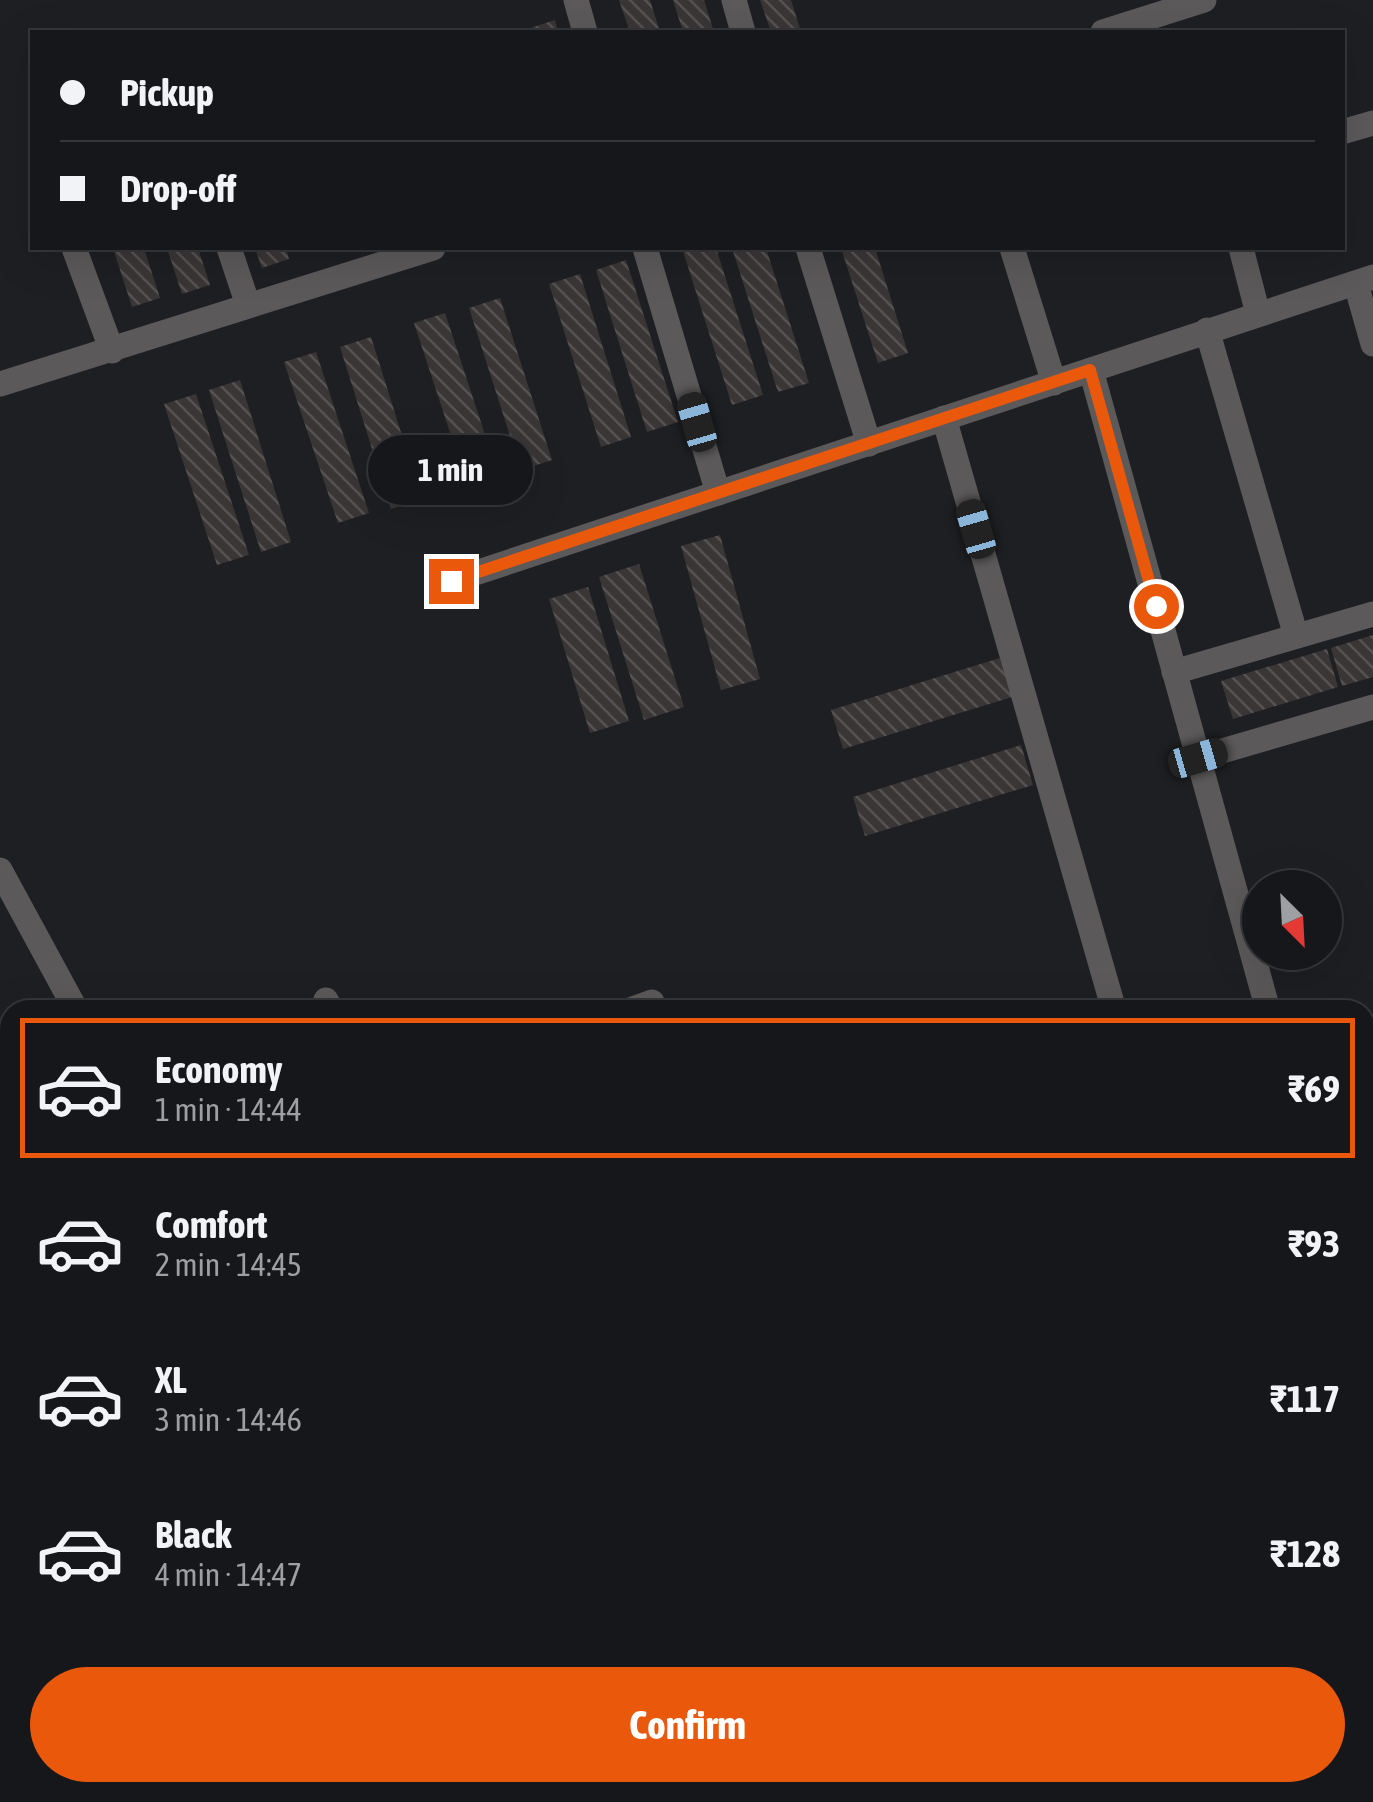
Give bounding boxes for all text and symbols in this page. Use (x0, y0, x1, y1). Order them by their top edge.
text: Pickup (120, 71, 214, 114)
text: Drop-off (120, 167, 236, 210)
car (674, 389, 720, 455)
callout: 1 min (368, 436, 534, 506)
text: 1 min (418, 451, 483, 488)
car (953, 496, 999, 562)
route end (429, 559, 474, 604)
route start (1134, 584, 1179, 629)
car (1165, 735, 1231, 781)
north arrow (1242, 870, 1342, 970)
map controls (1242, 870, 1342, 970)
icon: car (35, 1043, 125, 1133)
text: Economy (155, 1048, 282, 1091)
text: ₹69 (1288, 1067, 1340, 1110)
text: 1 min · 14:44 (155, 1091, 302, 1128)
icon: car (35, 1198, 125, 1288)
text: Comfort (155, 1203, 267, 1246)
text: ₹93 (1288, 1222, 1340, 1265)
text: 2 min · 14:45 (155, 1246, 302, 1283)
icon: car (35, 1353, 125, 1443)
text: XL (155, 1358, 187, 1401)
text: ₹117 (1270, 1377, 1340, 1420)
text: 3 min · 14:46 (155, 1401, 302, 1438)
icon: car (35, 1508, 125, 1598)
text: Black (155, 1513, 232, 1556)
text: ₹128 (1270, 1532, 1340, 1575)
text: 4 min · 14:47 (155, 1556, 302, 1593)
button: Confirm (30, 1667, 1345, 1782)

